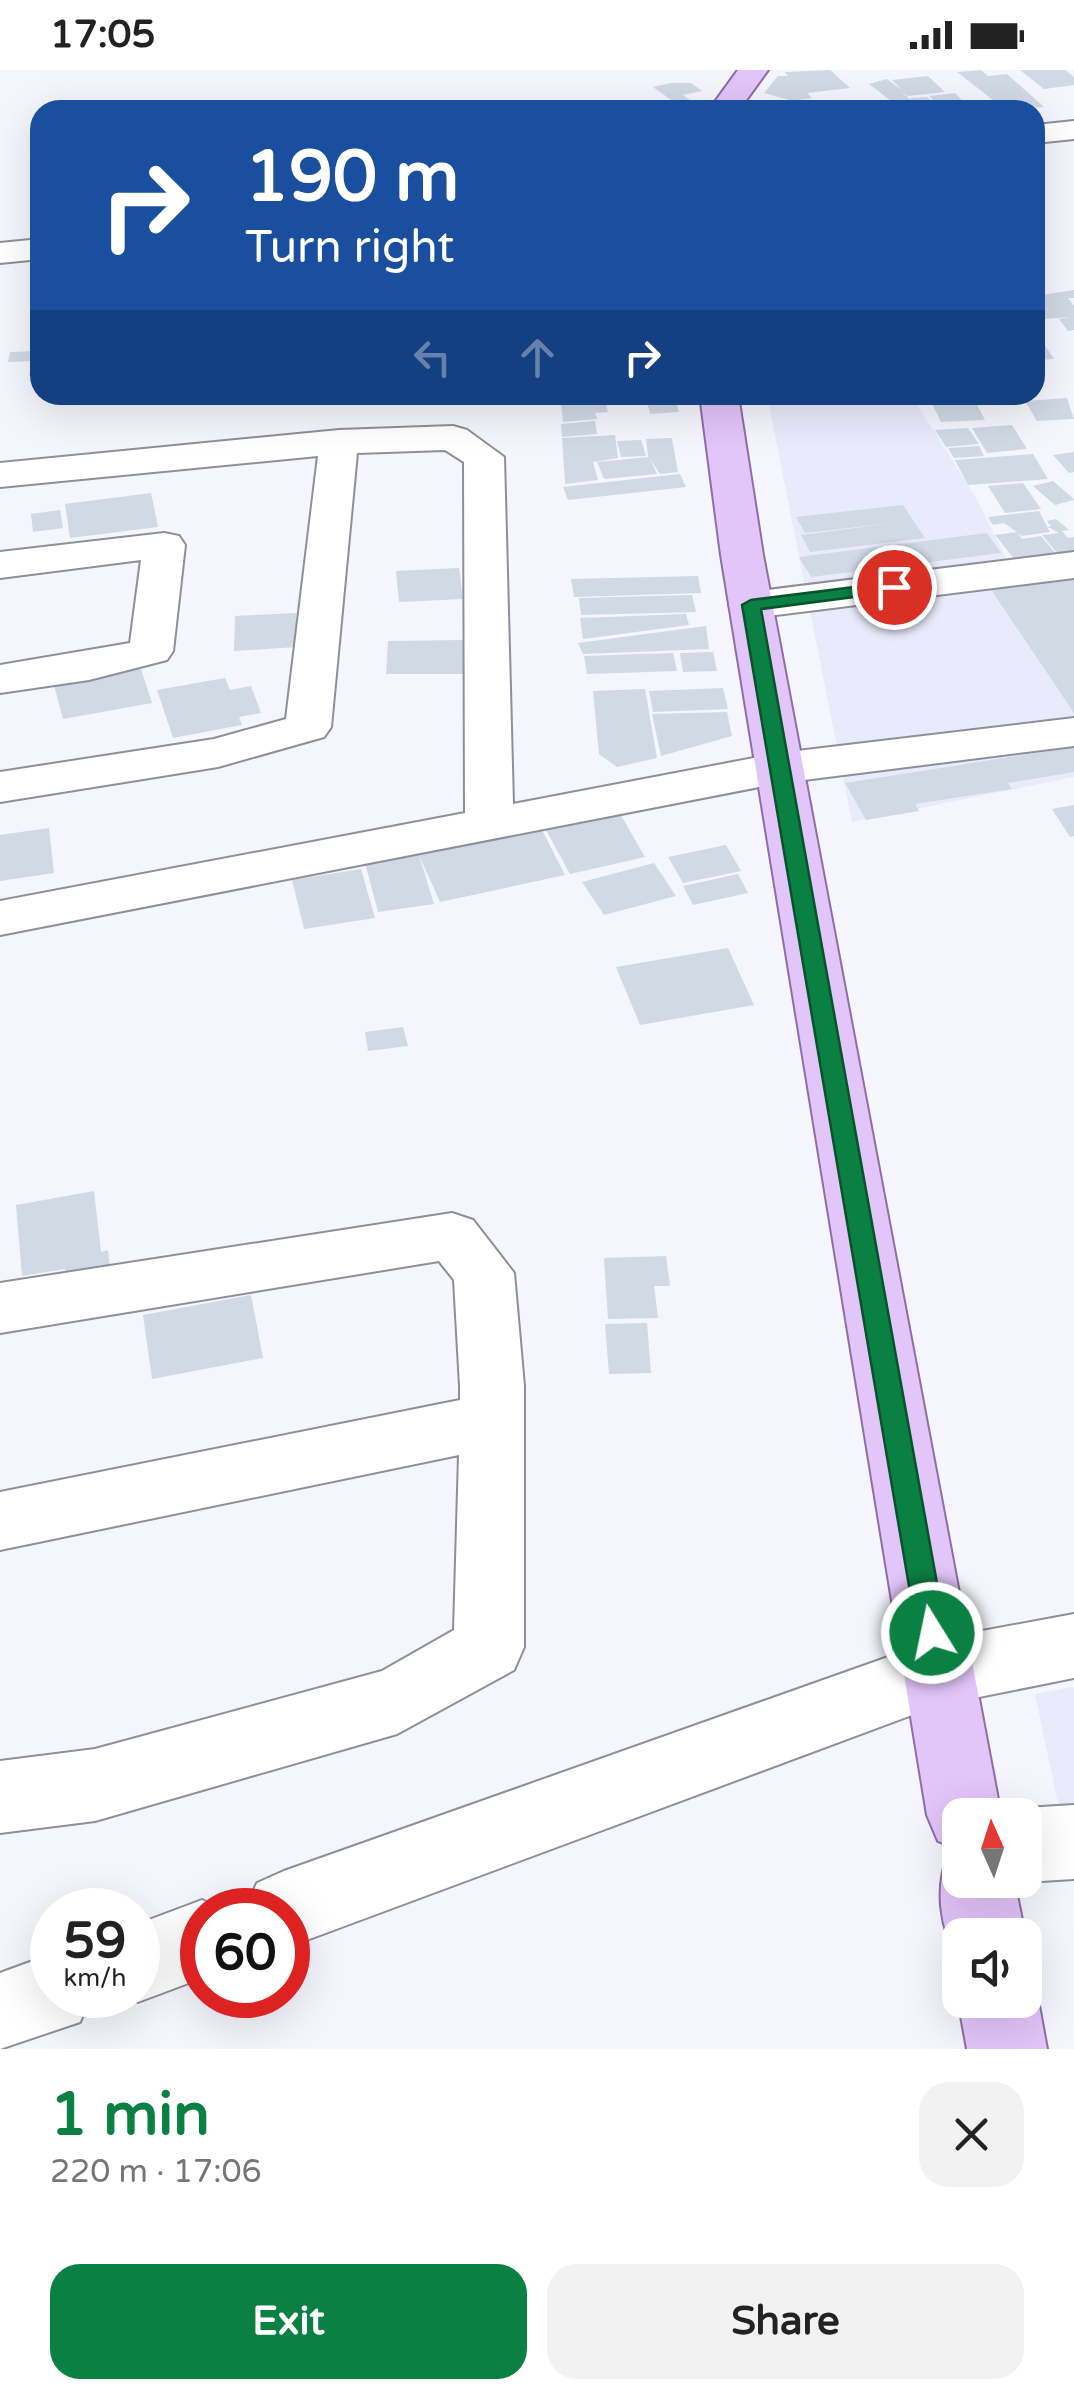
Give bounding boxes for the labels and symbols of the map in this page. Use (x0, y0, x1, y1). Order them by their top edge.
pin (852, 545, 937, 630)
position arrow (880, 1581, 984, 1685)
north arrow (942, 1798, 1042, 1898)
speed limit sign: 60 (180, 1888, 310, 2018)

